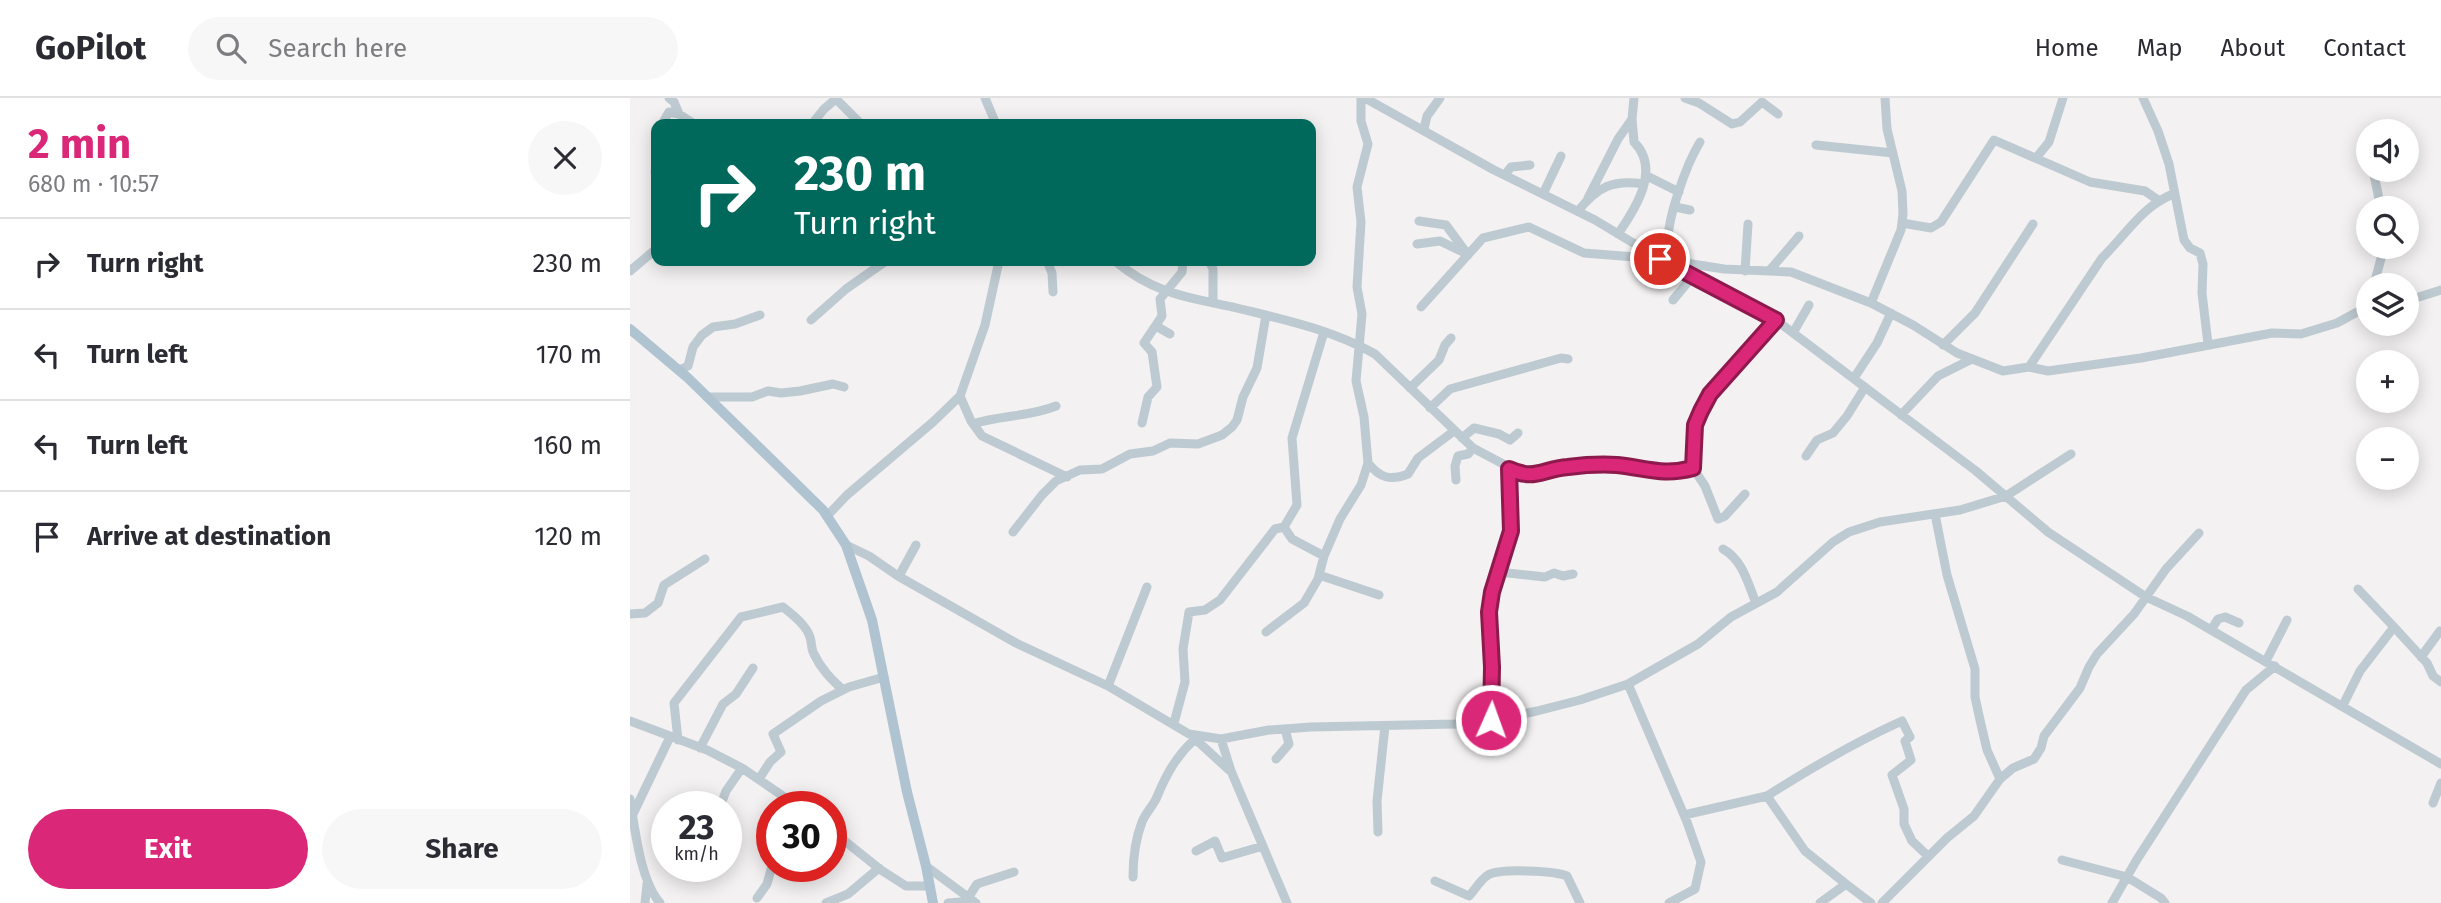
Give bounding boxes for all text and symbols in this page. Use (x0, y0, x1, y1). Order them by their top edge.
search box (188, 17, 678, 80)
text: GoPilot (35, 28, 146, 68)
icon: search (212, 29, 250, 67)
text: Search here (268, 33, 407, 64)
text: Home (2035, 34, 2099, 62)
text: Map (2137, 34, 2183, 62)
text: About (2221, 34, 2285, 62)
text: Contact (2323, 34, 2406, 62)
text: 2 min (28, 119, 131, 169)
map controls (2356, 119, 2419, 490)
button: sound (2356, 119, 2419, 182)
button: close (528, 121, 602, 195)
text: 230 m (794, 144, 926, 203)
icon: right (679, 147, 770, 238)
text: 680 m · 10:57 (28, 170, 159, 198)
button: search (2356, 196, 2419, 259)
text: Turn right (794, 204, 936, 242)
pin (1630, 229, 1690, 289)
icon: arrive (1641, 240, 1679, 278)
icon: right (28, 245, 66, 283)
text: Turn right (87, 248, 204, 279)
text: 230 m (533, 248, 602, 279)
button: layers (2356, 273, 2419, 336)
icon: left (28, 336, 66, 374)
text: Turn left (87, 339, 188, 370)
text: 170 m (536, 339, 602, 370)
button: + (2356, 350, 2419, 413)
icon: left (28, 427, 66, 465)
button: − (2356, 427, 2419, 490)
text: Turn left (87, 430, 188, 461)
text: 160 m (533, 430, 602, 461)
icon: arrive (28, 518, 66, 556)
text: Arrive at destination (87, 521, 331, 552)
text: 120 m (534, 521, 602, 552)
position arrow (1454, 683, 1528, 757)
speed limit sign: 30 (756, 791, 847, 882)
text: 23 (678, 806, 715, 848)
button: Exit (28, 809, 308, 889)
button: Share (322, 809, 602, 889)
text: km/h (674, 843, 719, 865)

